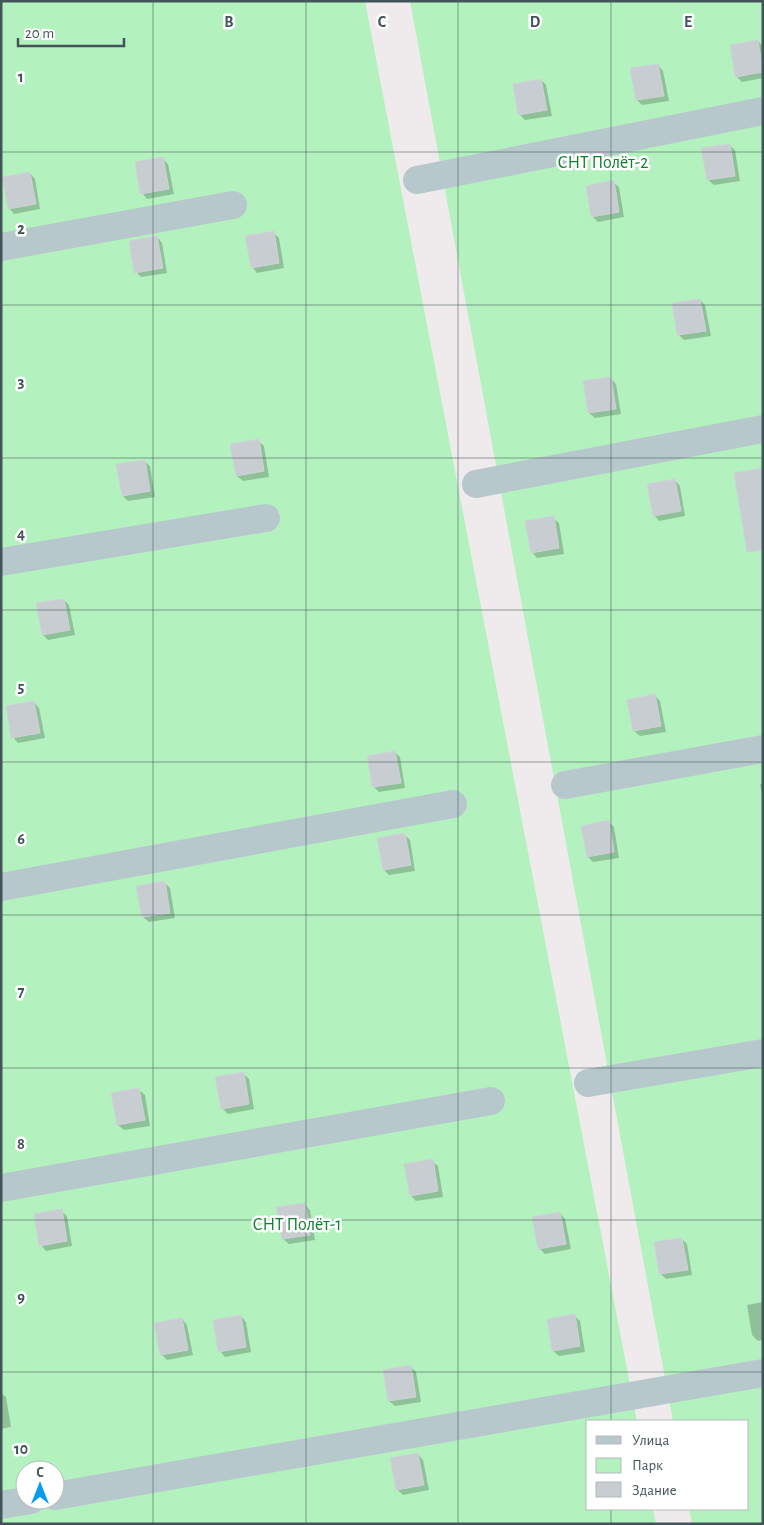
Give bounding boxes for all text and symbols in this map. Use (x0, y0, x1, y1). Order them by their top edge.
text: B (224, 14, 234, 30)
text: C (378, 14, 387, 30)
text: D (530, 14, 541, 30)
text: E (684, 14, 692, 30)
scale bar (18, 15, 124, 47)
text: 20 m (25, 26, 54, 41)
text: 1 (18, 69, 24, 85)
park label: СНТ Полёт-2 (557, 154, 649, 172)
text: 2 (17, 221, 25, 237)
text: 3 (18, 374, 25, 390)
text: 4 (17, 526, 25, 542)
text: 5 (18, 679, 25, 695)
text: 6 (17, 831, 25, 847)
text: 7 (18, 984, 25, 1000)
text: 8 (17, 1136, 25, 1152)
park label: СНТ Полёт-1 (252, 1216, 342, 1234)
text: 9 (17, 1289, 25, 1305)
legend (586, 1420, 749, 1510)
text: Улица (632, 1433, 669, 1448)
text: 10 (14, 1441, 28, 1457)
text: Парк (632, 1458, 663, 1473)
north arrow (15, 1460, 65, 1510)
text: С (36, 1466, 44, 1480)
text: Здание (632, 1483, 677, 1498)

